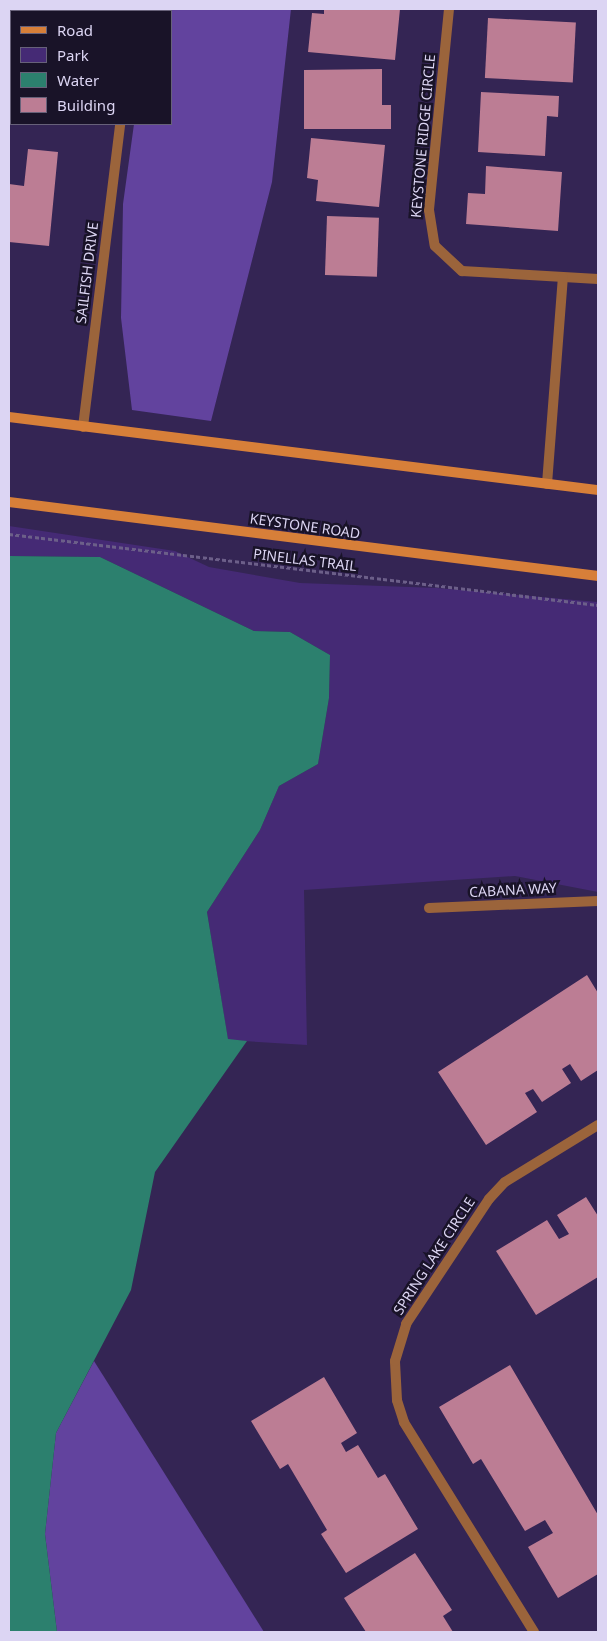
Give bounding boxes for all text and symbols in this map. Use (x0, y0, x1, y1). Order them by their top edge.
legend (10, 10, 172, 125)
text: Road (57, 20, 93, 40)
text: Park (57, 45, 89, 65)
street label: KEYSTONE RIDGE CIRCLE (407, 54, 439, 218)
text: Water (57, 70, 99, 90)
text: Building (57, 95, 115, 115)
street label: SAILFISH DRIVE (72, 221, 102, 325)
street label: KEYSTONE ROAD (249, 510, 361, 542)
street label: PINELLAS TRAIL (252, 545, 358, 575)
street label: CABANA WAY (469, 879, 557, 901)
street label: SPRING LAKE CIRCLE (390, 1194, 478, 1318)

